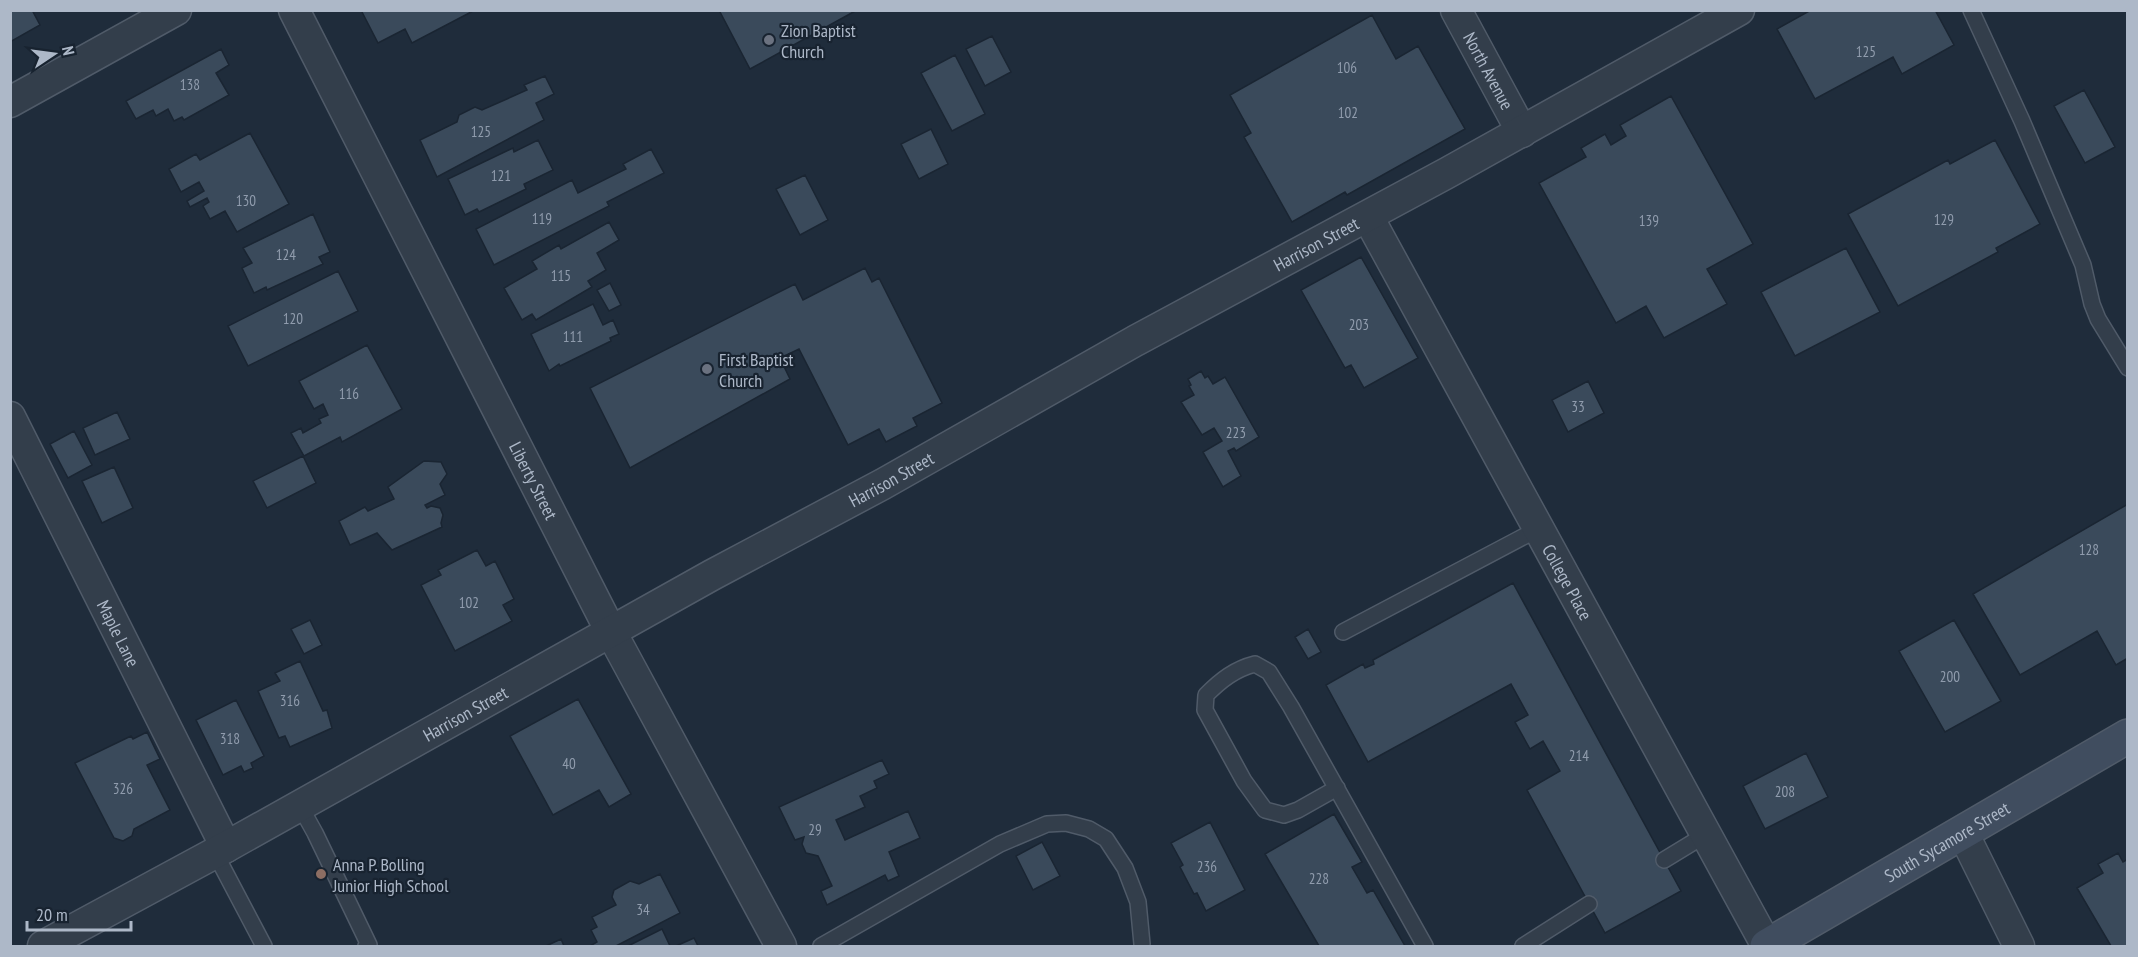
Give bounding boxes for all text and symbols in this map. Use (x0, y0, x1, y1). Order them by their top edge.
place label: Zion Baptist Church (781, 19, 856, 63)
north arrow (24, 24, 84, 84)
street label: North Avenue (1459, 28, 1519, 113)
marker: Zion Baptist Church (762, 33, 776, 47)
house number: 125 (1856, 42, 1876, 61)
text: N (58, 44, 79, 57)
house number: 106 (1337, 58, 1357, 77)
house number: 138 (180, 75, 200, 94)
house number: 102 (1338, 103, 1358, 122)
house number: 125 (471, 122, 491, 141)
house number: 121 (491, 166, 511, 185)
house number: 130 (236, 191, 256, 210)
house number: 119 (532, 209, 552, 228)
house number: 129 (1934, 210, 1954, 229)
street label: Harrison Street (1269, 211, 1363, 276)
house number: 139 (1639, 211, 1659, 230)
house number: 124 (276, 245, 296, 264)
house number: 115 (551, 266, 571, 285)
house number: 120 (283, 309, 303, 328)
house number: 203 (1349, 315, 1369, 334)
house number: 111 (563, 327, 583, 346)
place label: First Baptist Church (719, 348, 794, 392)
marker: First Baptist Church (700, 362, 714, 376)
house number: 116 (339, 384, 359, 403)
house number: 33 (1571, 397, 1585, 416)
house number: 223 (1226, 423, 1246, 442)
street label: Liberty Street (504, 438, 563, 523)
street label: Harrison Street (845, 446, 937, 512)
street label: College Place (1538, 540, 1598, 624)
house number: 128 (2079, 540, 2099, 559)
house number: 102 (459, 593, 479, 612)
street label: Maple Lane (92, 596, 145, 670)
house number: 200 (1940, 667, 1960, 686)
street label: Harrison Street (419, 680, 512, 746)
house number: 316 (280, 691, 300, 710)
house number: 318 (220, 729, 240, 748)
house number: 214 (1569, 746, 1589, 765)
house number: 40 (562, 754, 576, 773)
house number: 326 (113, 779, 133, 798)
house number: 208 (1775, 782, 1795, 801)
street label: South Sycamore Street (1880, 796, 2014, 887)
house number: 29 (808, 820, 822, 839)
place label: Anna P. Bolling Junior High School (332, 853, 449, 897)
house number: 236 (1197, 857, 1217, 876)
marker: Anna P. Bolling Junior High School (314, 867, 328, 881)
house number: 228 (1309, 869, 1329, 888)
scale bar (27, 894, 130, 932)
house number: 34 (636, 900, 650, 919)
text: 20 m (36, 903, 68, 926)

